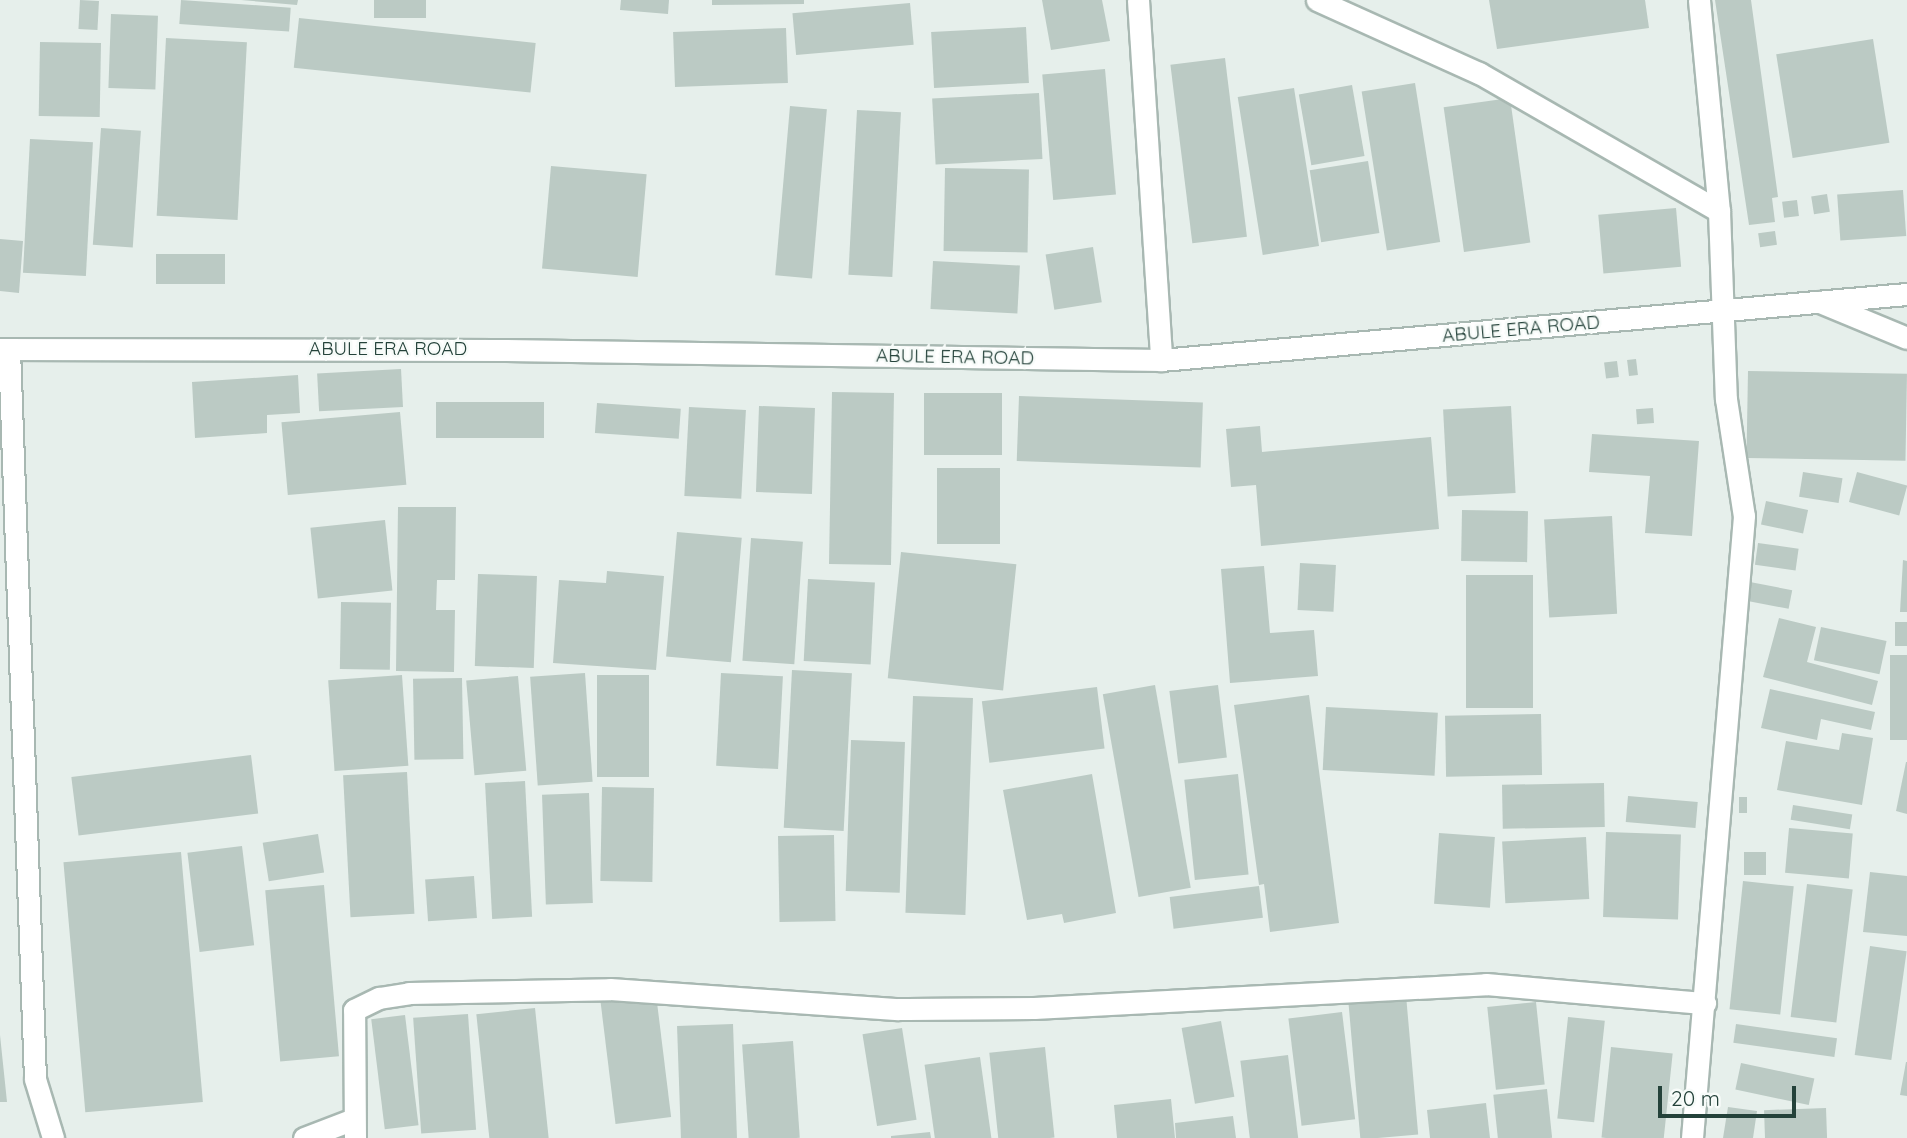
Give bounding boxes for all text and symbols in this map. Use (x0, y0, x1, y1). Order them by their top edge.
street label: ABULE ERA ROAD (1441, 311, 1601, 347)
street label: ABULE ERA ROAD (309, 338, 467, 360)
street label: ABULE ERA ROAD (876, 344, 1034, 370)
scale bar (1662, 1072, 1800, 1116)
text: 20 m (1671, 1085, 1720, 1111)

